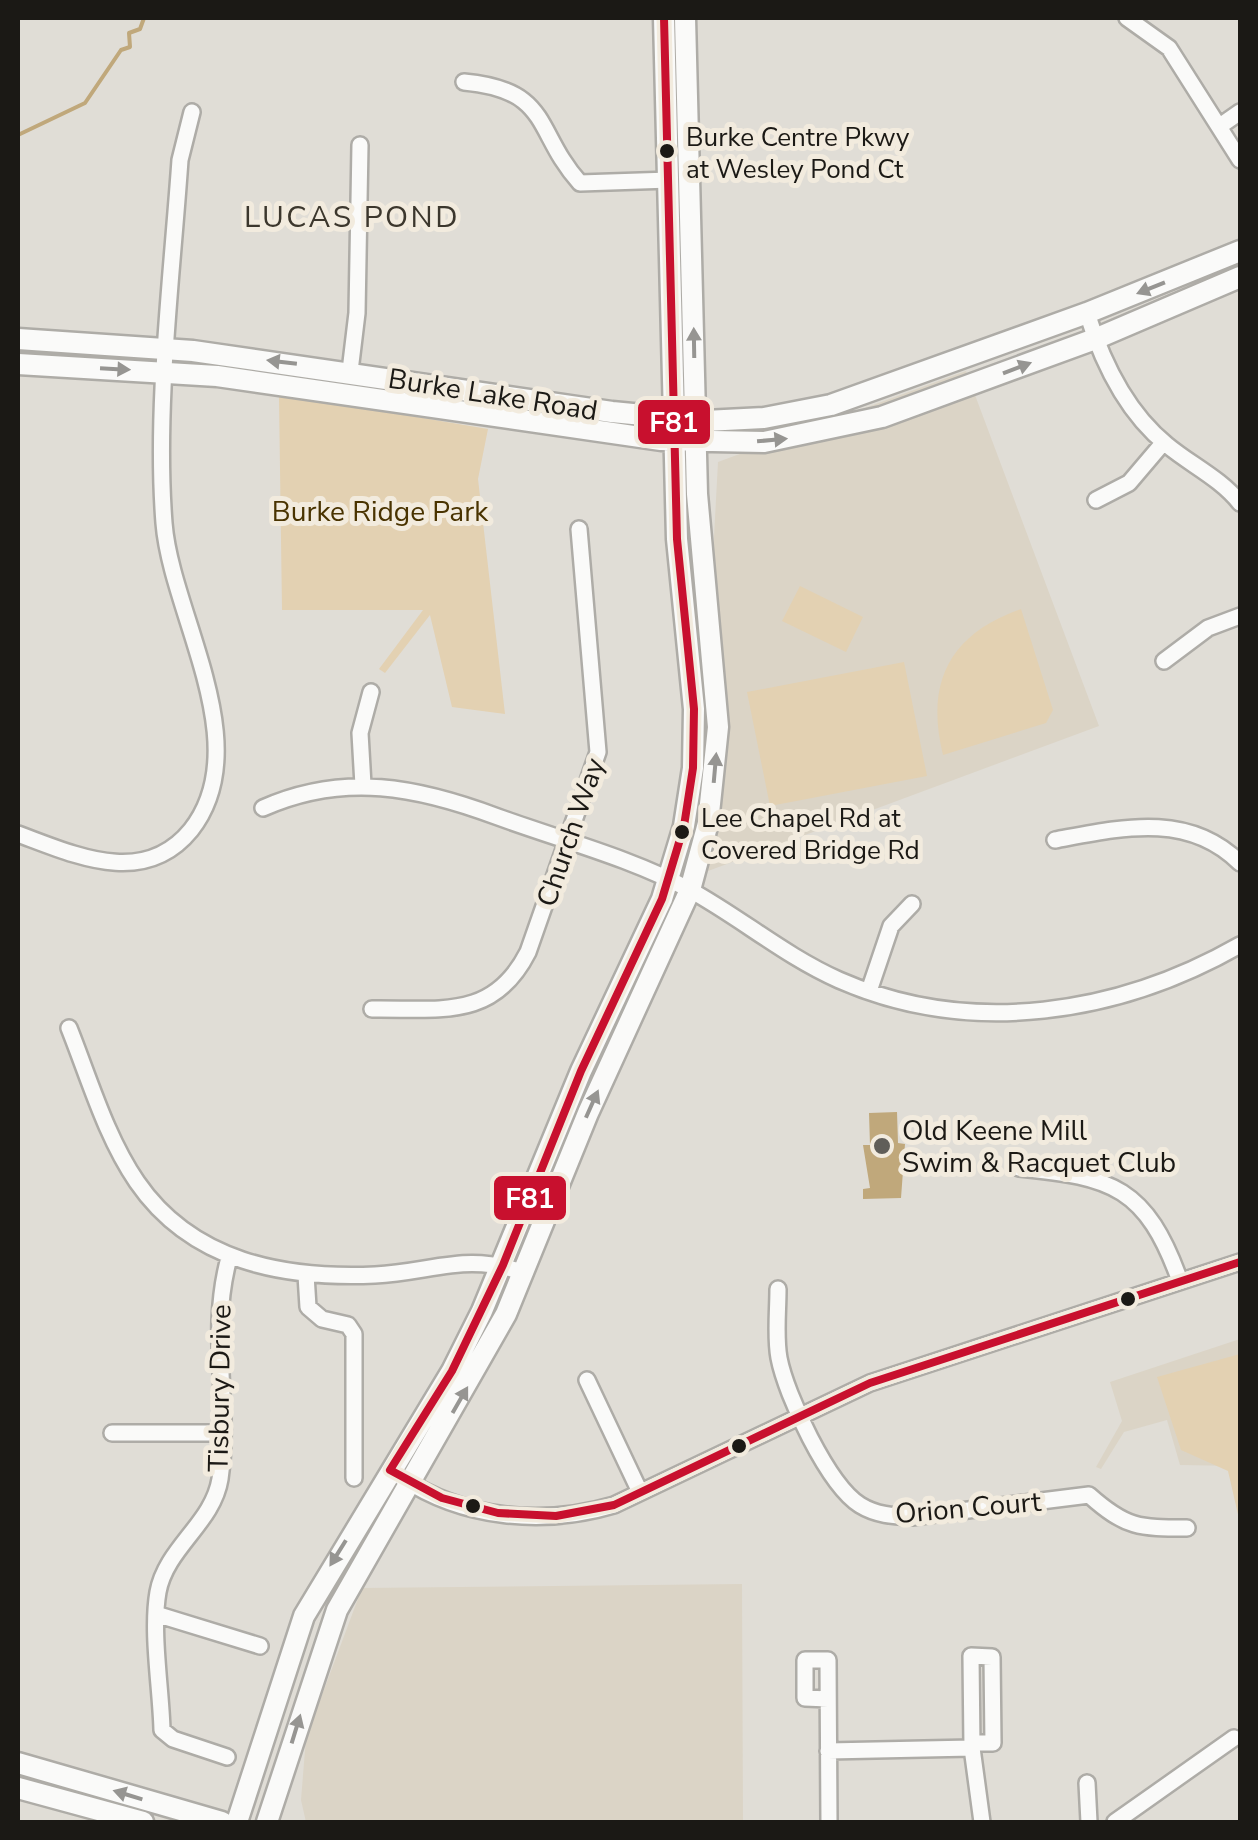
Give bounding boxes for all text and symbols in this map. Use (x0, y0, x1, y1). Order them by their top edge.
place label: Burke Centre Pkwy at Wesley Pond Ct (686, 120, 910, 187)
marker: Burke Centre Pkwy at Wesley Pond Ct (657, 141, 677, 161)
district label: LUCAS POND (244, 197, 460, 238)
one-way arrow (1135, 281, 1165, 297)
one-way arrow (686, 327, 702, 359)
one-way arrow (266, 354, 298, 370)
street label: Burke Lake Road (386, 360, 600, 430)
one-way arrow (1003, 360, 1033, 375)
one-way arrow (99, 361, 131, 377)
line badge: F81 (636, 398, 712, 446)
text: F81 (649, 404, 699, 442)
one-way arrow (756, 432, 788, 448)
park label: Burke Ridge Park (272, 493, 489, 531)
one-way arrow (707, 751, 723, 783)
street label: Church Way (528, 752, 614, 912)
place label: Lee Chapel Rd at Covered Bridge Rd (701, 801, 920, 868)
marker: Lee Chapel Rd at Covered Bridge Rd (672, 822, 692, 842)
one-way arrow (584, 1089, 600, 1119)
place label: Old Keene Mill Swim & Racquet Club (902, 1112, 1176, 1182)
marker: Old Keene Mill Swim & Racquet Club (871, 1135, 893, 1157)
line badge: F81 (492, 1174, 568, 1222)
text: F81 (505, 1180, 555, 1218)
unlabelled marker (1118, 1289, 1138, 1309)
street label: Tisbury Drive (200, 1304, 240, 1472)
one-way arrow (451, 1386, 468, 1414)
unlabelled marker (729, 1436, 749, 1456)
street label: Orion Court (894, 1483, 1043, 1533)
unlabelled marker (463, 1496, 483, 1516)
one-way arrow (330, 1539, 348, 1567)
one-way arrow (289, 1714, 304, 1744)
one-way arrow (112, 1787, 143, 1802)

